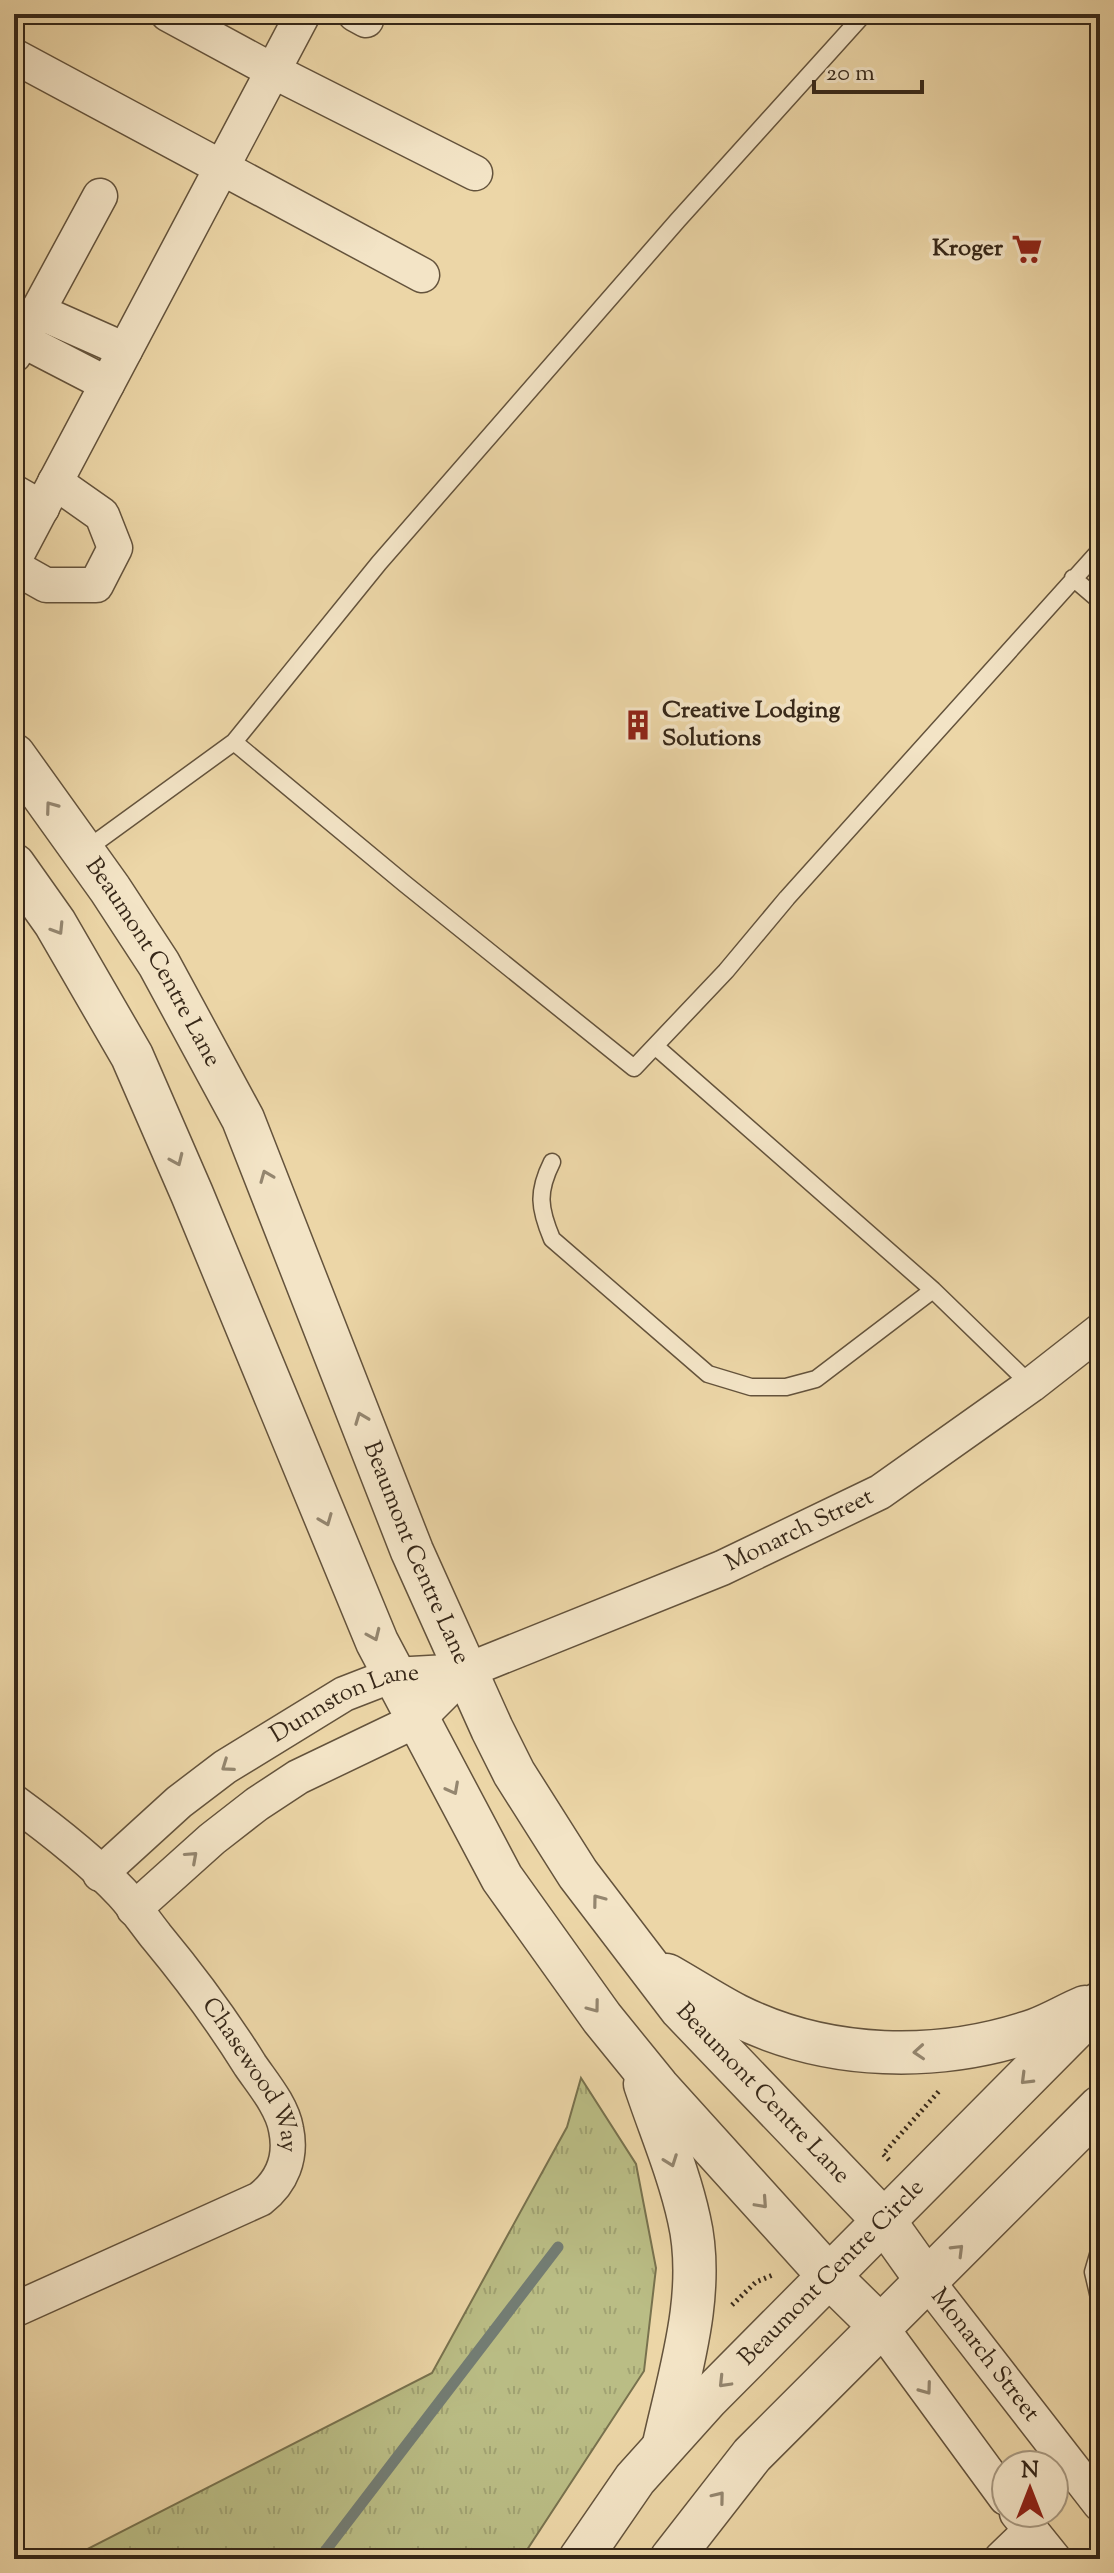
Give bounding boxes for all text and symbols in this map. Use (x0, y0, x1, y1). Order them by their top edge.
scale bar (814, 44, 922, 94)
text: 20 m (826, 57, 875, 91)
place label: Kroger (932, 232, 1004, 266)
supermarket icon: Kroger (1010, 232, 1044, 266)
place label: Creative Lodging Solutions (662, 694, 840, 756)
building icon: Creative Lodging Solutions (621, 708, 655, 742)
one-way arrow (46, 801, 61, 816)
street label: Beaumont Centre Lane (76, 851, 229, 1073)
one-way arrow (49, 920, 64, 935)
one-way arrow (167, 1152, 183, 1166)
one-way arrow (259, 1170, 276, 1184)
one-way arrow (354, 1412, 371, 1426)
street label: Beaumont Centre Lane (354, 1437, 478, 1670)
street label: Monarch Street (720, 1481, 879, 1581)
one-way arrow (316, 1512, 332, 1526)
one-way arrow (365, 1627, 381, 1641)
street label: Dunnston Lane (264, 1657, 420, 1752)
one-way arrow (221, 1756, 236, 1771)
one-way arrow (444, 1780, 459, 1795)
one-way arrow (183, 1852, 198, 1867)
one-way arrow (594, 1895, 608, 1909)
street label: Chasewood Way (193, 1991, 305, 2153)
street label: Beaumont Centre Lane (667, 1996, 857, 2192)
one-way arrow (584, 1998, 598, 2013)
one-way arrow (912, 2043, 925, 2060)
one-way arrow (1020, 2070, 1035, 2084)
one-way arrow (662, 2153, 678, 2167)
street label: Beaumont Centre Circle (731, 2172, 932, 2374)
one-way arrow (753, 2193, 767, 2208)
one-way arrow (949, 2245, 963, 2259)
street label: Monarch Street (922, 2281, 1047, 2429)
one-way arrow (718, 2373, 733, 2387)
one-way arrow (916, 2380, 931, 2395)
north arrow (990, 2449, 1070, 2529)
text: N (1021, 2456, 1039, 2488)
one-way arrow (709, 2492, 724, 2506)

